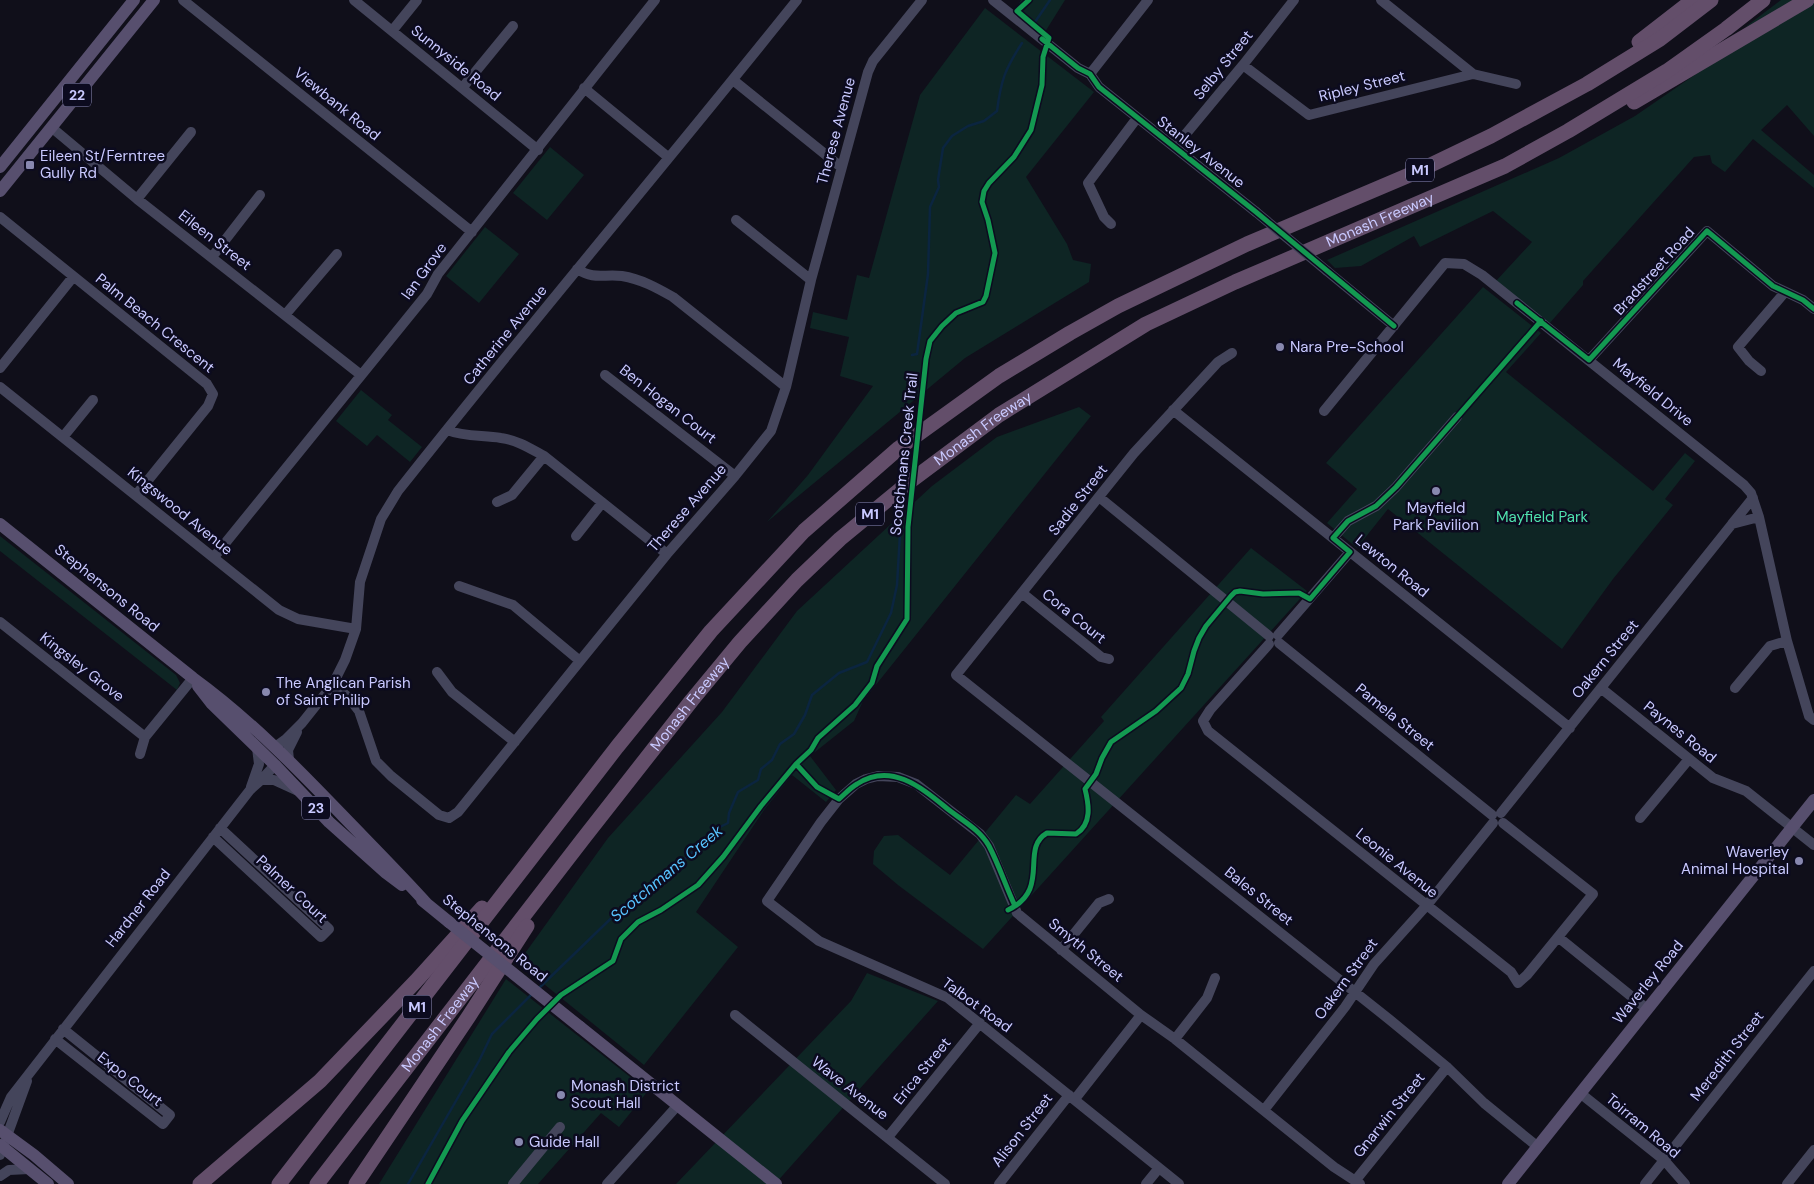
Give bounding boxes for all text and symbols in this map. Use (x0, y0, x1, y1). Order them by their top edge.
street label: Sunnyside Road (407, 21, 505, 105)
street label: Selby Street (1189, 26, 1257, 104)
street label: Viewbank Road (290, 63, 384, 145)
street label: Ripley Street (1317, 66, 1407, 106)
street label: Therese Avenue (812, 75, 860, 187)
road number: 22 (63, 84, 91, 106)
street label: Stanley Avenue (1153, 111, 1249, 193)
place label: Eileen St/Ferntree Gully Rd (40, 146, 165, 183)
road number: M1 (1406, 158, 1434, 182)
marker: Eileen St/Ferntree Gully Rd (24, 159, 36, 171)
street label: Monash Freeway (1323, 187, 1438, 252)
street label: Eileen Street (174, 205, 256, 275)
street label: Bradstreet Road (1609, 223, 1699, 319)
street label: Ian Grove (397, 239, 451, 303)
street label: Palm Beach Crescent (91, 269, 219, 377)
street label: Catherine Avenue (459, 281, 551, 389)
place label: Nara Pre-School (1290, 337, 1404, 357)
marker: Nara Pre-School (1274, 341, 1286, 353)
street label: Mayfield Drive (1609, 353, 1697, 431)
street label: Ben Hogan Court (615, 360, 721, 448)
street label: Scotchmans Creek Trail (886, 372, 922, 536)
street label: Monash Freeway (930, 387, 1036, 470)
street label: Therese Avenue (643, 460, 731, 556)
street label: Sadie Street (1044, 460, 1112, 540)
street label: Kingswood Avenue (123, 462, 237, 560)
marker: Mayfield Park Pavilion (1430, 485, 1442, 497)
place label: Mayfield Park Pavilion (1393, 498, 1479, 535)
road number: M1 (856, 502, 884, 526)
park label: Mayfield Park (1496, 507, 1589, 527)
street label: Lewton Road (1351, 530, 1433, 602)
street label: Stephensons Road (50, 539, 164, 637)
street label: Cora Court (1038, 584, 1110, 648)
street label: Oakern Street (1567, 615, 1643, 703)
street label: Kingsley Grove (36, 628, 128, 706)
street label: Monash Freeway (646, 652, 734, 755)
place label: The Anglican Parish of Saint Philip (276, 673, 411, 710)
street label: Pamela Street (1351, 679, 1439, 755)
marker: The Anglican Parish of Saint Philip (260, 686, 272, 698)
street label: Paynes Road (1639, 696, 1721, 768)
road number: 23 (302, 796, 330, 820)
water label: Scotchmans Creek (606, 820, 728, 927)
street label: Leonie Avenue (1352, 824, 1442, 902)
place label: Waverley Animal Hospital (1681, 842, 1790, 879)
street label: Palmer Court (252, 851, 332, 927)
marker: Waverley Animal Hospital (1793, 855, 1805, 867)
street label: Bales Street (1220, 862, 1298, 930)
street label: Hardner Road (101, 865, 175, 951)
street label: Stephensons Road (438, 889, 552, 987)
street label: Smyth Street (1044, 914, 1128, 987)
street label: Oakern Street (1310, 934, 1382, 1024)
street label: Waverley Road (1608, 936, 1688, 1028)
street label: Monash Freeway (397, 971, 484, 1076)
street label: Talbot Road (938, 973, 1016, 1037)
road number: M1 (403, 996, 431, 1019)
street label: Meredith Street (1686, 1007, 1768, 1105)
street label: Erica Street (889, 1033, 955, 1109)
street label: Expo Court (93, 1047, 167, 1111)
street label: Wave Avenue (807, 1052, 893, 1124)
street label: Gnarwin Street (1349, 1068, 1430, 1162)
place label: Monash District Scout Hall (571, 1076, 680, 1113)
marker: Monash District Scout Hall (555, 1089, 567, 1101)
street label: Alison Street (987, 1089, 1057, 1171)
street label: Toirram Road (1602, 1089, 1684, 1163)
place label: Guide Hall (529, 1132, 600, 1152)
marker: Guide Hall (513, 1136, 525, 1148)

